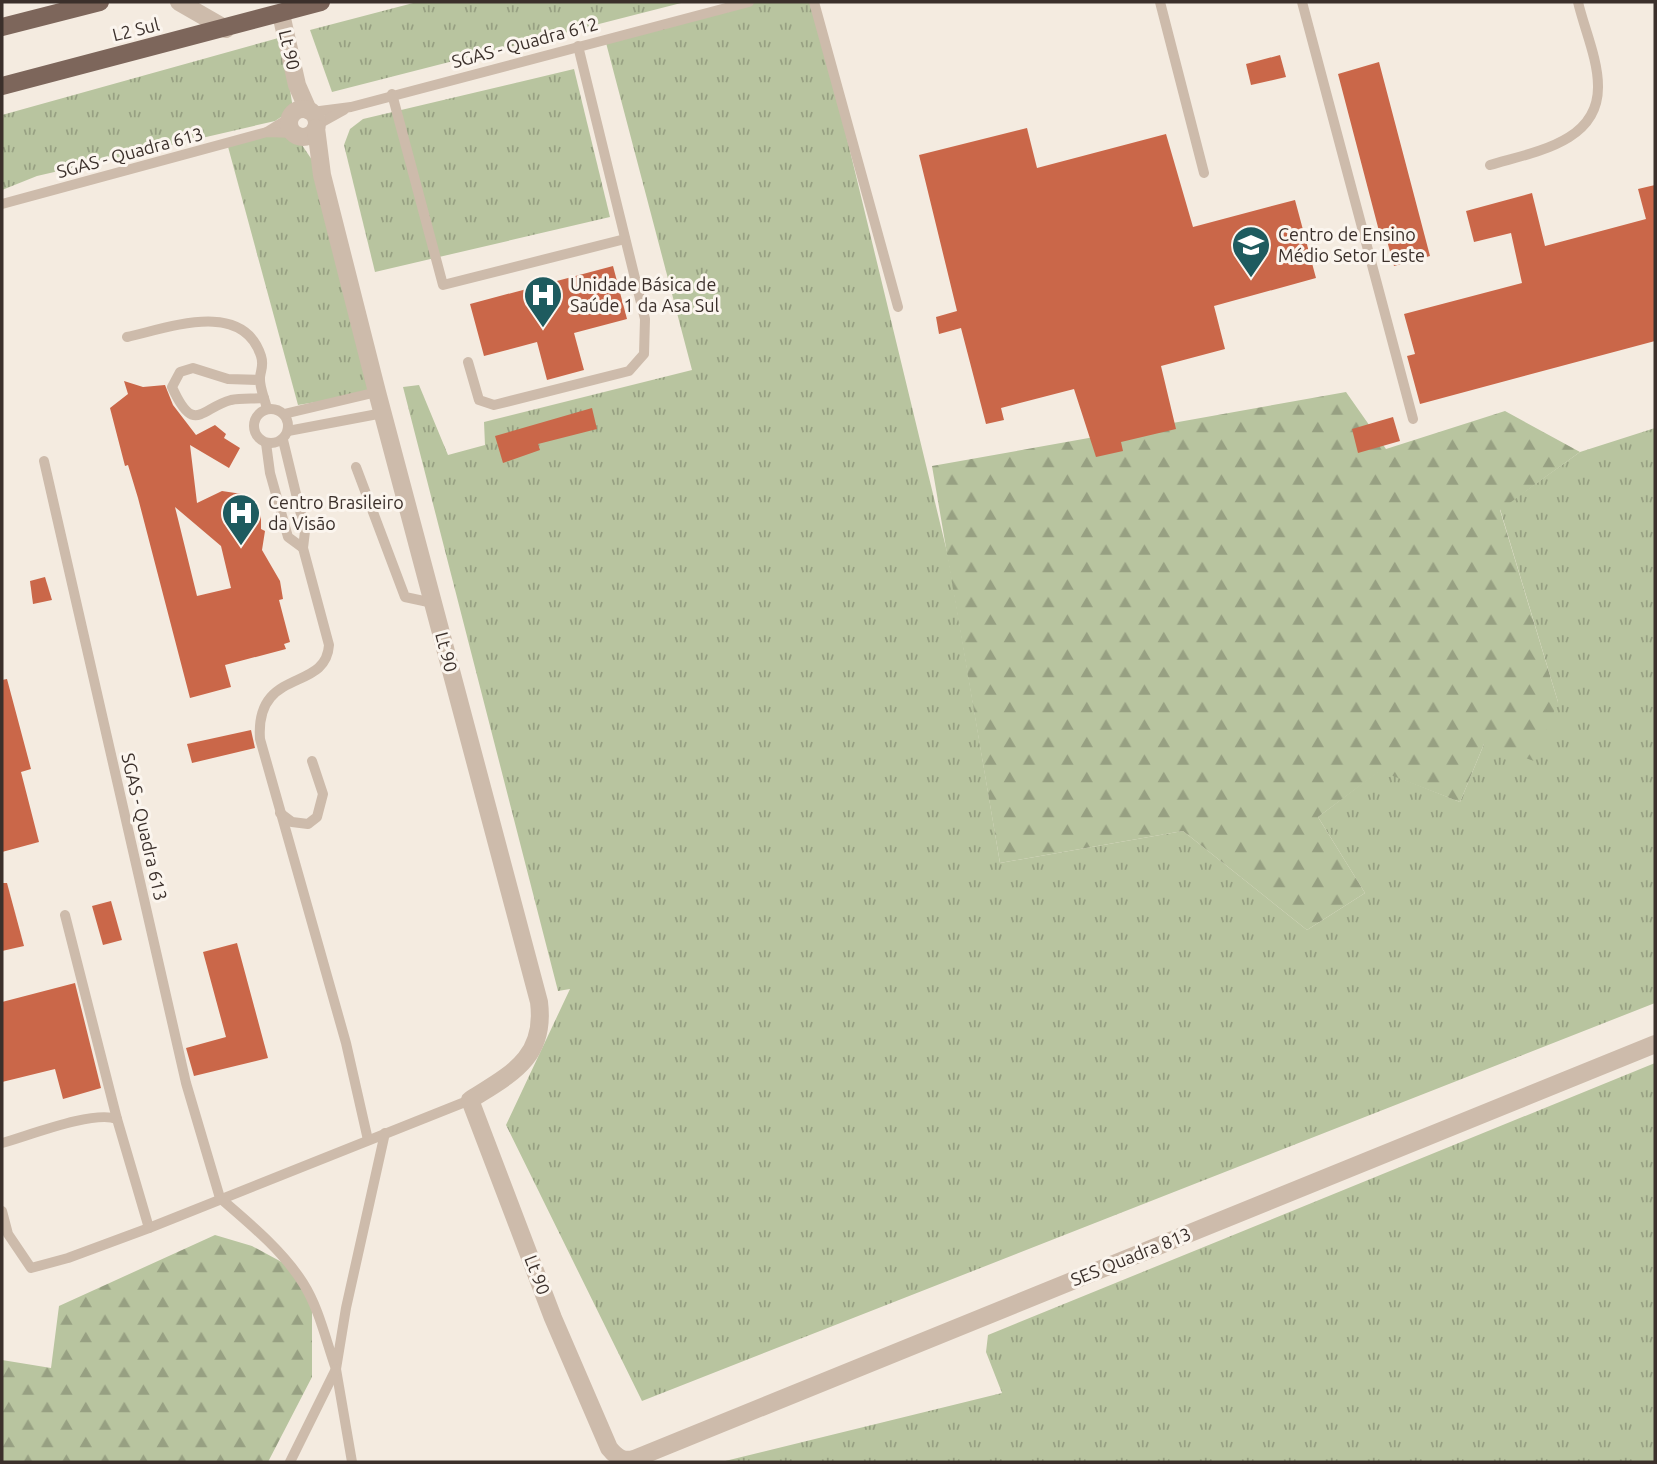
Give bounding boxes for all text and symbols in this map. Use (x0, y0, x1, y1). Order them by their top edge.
street label: L2 Sul (110, 13, 162, 45)
street label: SGAS - Quadra 612 (449, 13, 600, 72)
street label: Lt 90 (276, 28, 304, 72)
street label: SGAS - Quadra 613 (54, 123, 205, 182)
school or university icon: Centro de Ensino Médio Setor Leste (1230, 224, 1272, 279)
place label: Centro de Ensino Médio Setor Leste (1278, 224, 1425, 265)
hospital icon: Unidade Básica de Saúde 1 da Asa Sul (522, 274, 564, 329)
place label: Unidade Básica de Saúde 1 da Asa Sul (570, 274, 720, 315)
hospital icon: Centro Brasileiro da Visão (220, 492, 262, 547)
place label: Centro Brasileiro da Visão (268, 492, 404, 533)
street label: Lt 90 (432, 630, 462, 674)
street label: SGAS - Quadra 613 (117, 751, 172, 903)
street label: SES Quadra 813 (1068, 1223, 1194, 1290)
street label: Lt 90 (521, 1252, 555, 1297)

